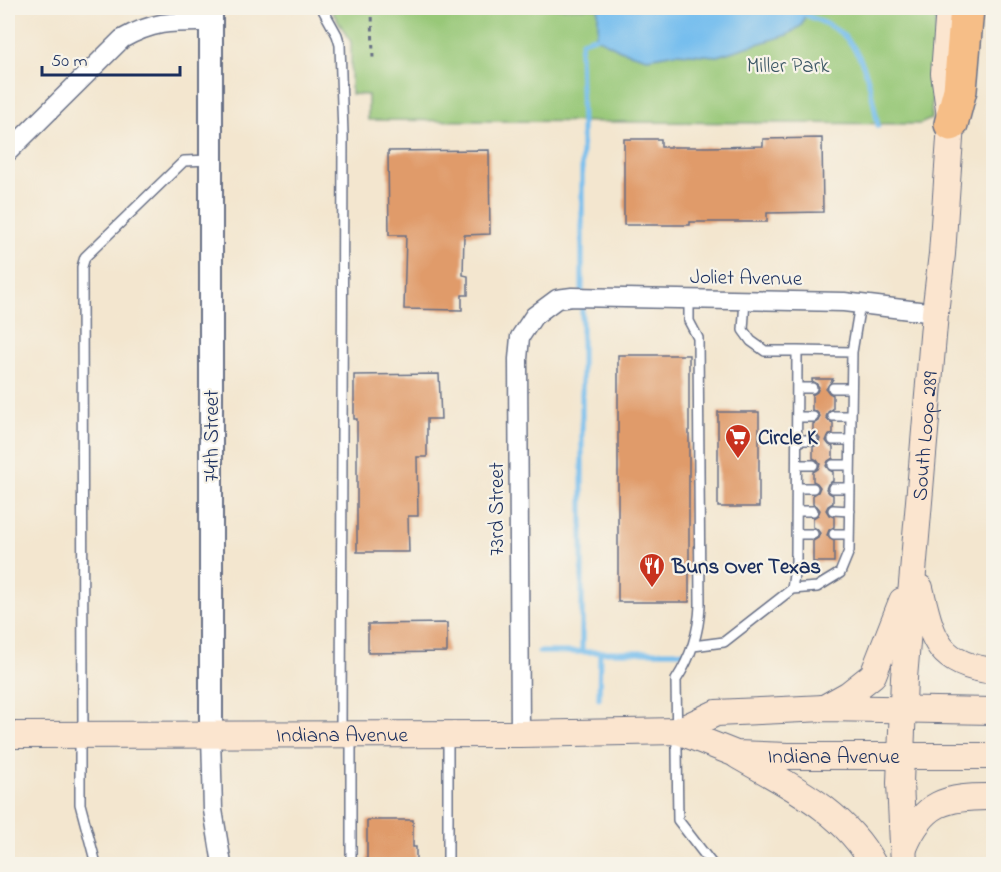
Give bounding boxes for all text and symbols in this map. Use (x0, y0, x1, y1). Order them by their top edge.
scale bar (42, 39, 180, 77)
text: 50 m (51, 49, 88, 75)
park label: Miller Park (747, 52, 830, 82)
street label: Joliet Avenue (690, 263, 803, 295)
street label: South Loop 289 (906, 370, 947, 502)
street label: 74th Street (198, 390, 228, 482)
supermarket icon: Circle K (723, 422, 753, 460)
place label: Circle K (758, 424, 818, 454)
street label: 73rd Street (483, 462, 513, 556)
restaurant icon: Buns Over Texas (637, 551, 667, 589)
place label: Buns Over Texas (671, 553, 821, 583)
street label: Indiana Avenue (276, 721, 409, 751)
street label: Indiana Avenue (767, 742, 900, 773)

